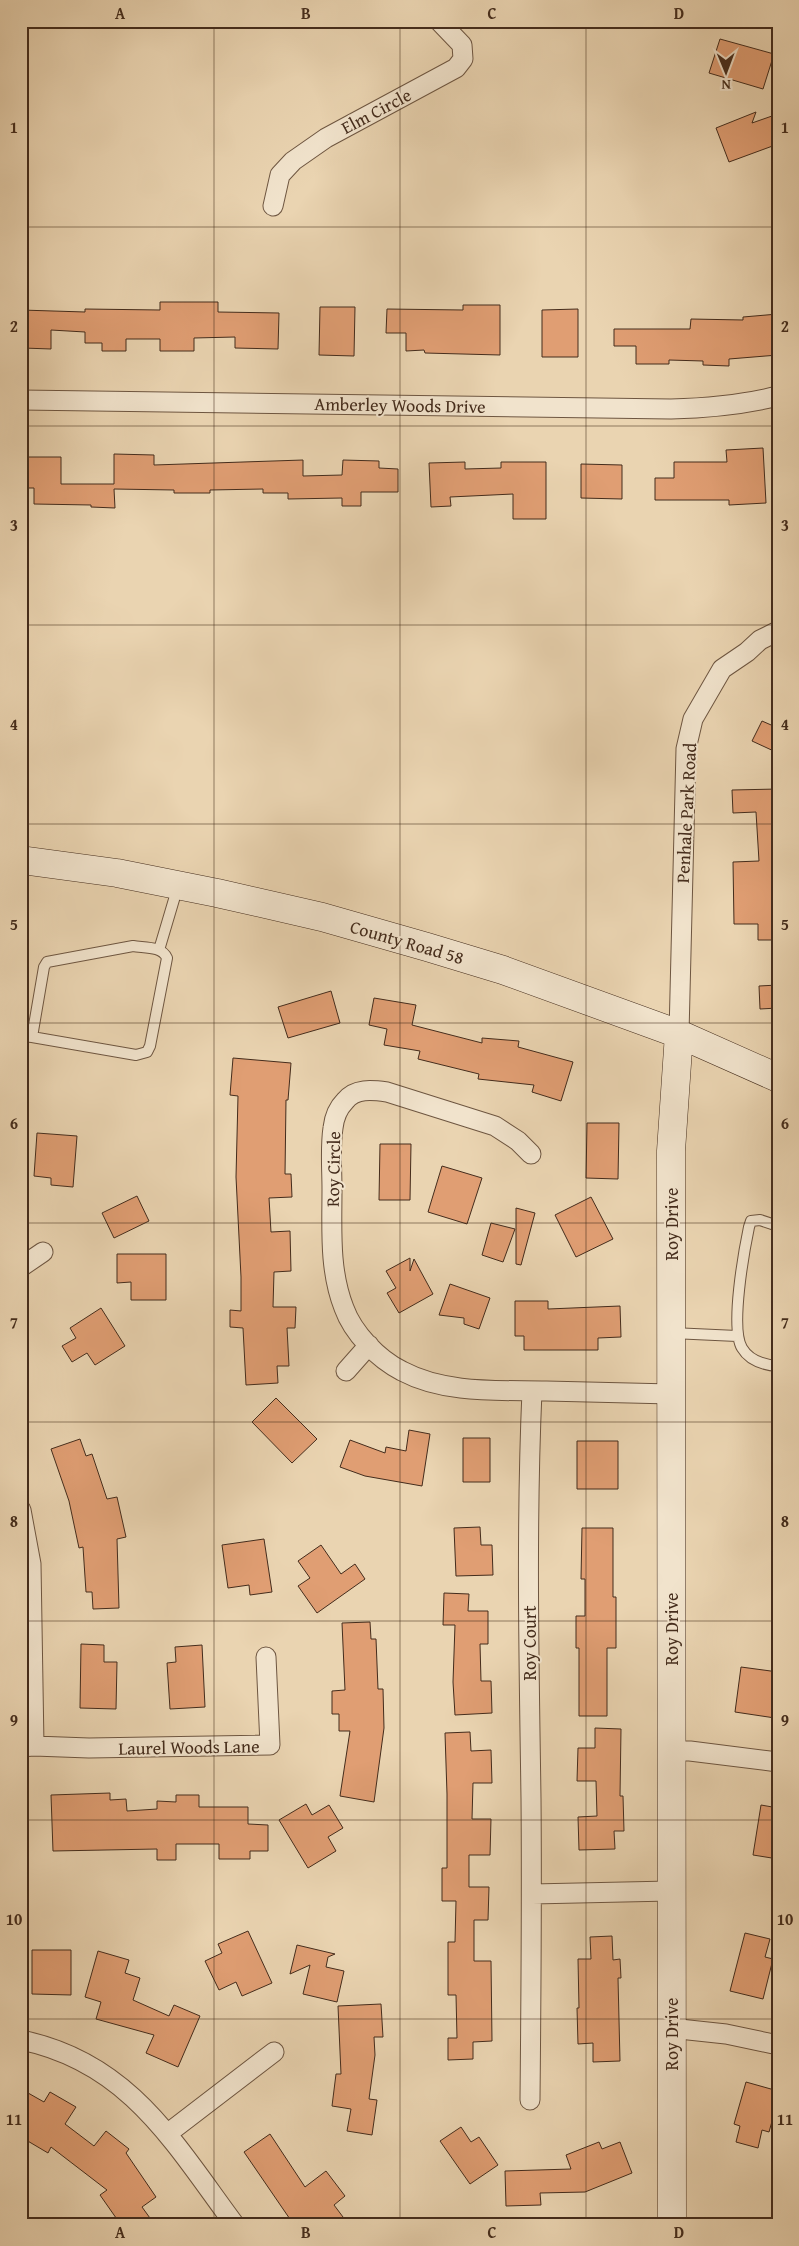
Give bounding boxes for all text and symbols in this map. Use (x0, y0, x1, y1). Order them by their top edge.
text: A (115, 1, 126, 25)
text: B (301, 1, 311, 25)
text: C (487, 1, 497, 25)
text: D (674, 1, 684, 25)
north arrow (702, 48, 752, 98)
text: N (721, 75, 731, 95)
street label: Elm Circle (336, 81, 416, 141)
text: 1 (10, 115, 18, 139)
text: 1 (781, 115, 789, 139)
text: 2 (10, 314, 18, 338)
text: 2 (781, 314, 789, 338)
street label: Amberley Woods Drive (314, 390, 486, 420)
text: 3 (10, 513, 18, 537)
text: 3 (781, 513, 789, 537)
text: 4 (10, 712, 18, 736)
text: 4 (781, 712, 789, 736)
street label: Penhale Park Road (669, 742, 703, 884)
text: 5 (10, 912, 18, 936)
text: 5 (781, 912, 789, 936)
street label: County Road 58 (347, 913, 467, 971)
text: 6 (10, 1111, 18, 1135)
text: 6 (781, 1111, 789, 1135)
street label: Roy Circle (319, 1131, 347, 1207)
street label: Roy Drive (658, 1188, 685, 1260)
text: 7 (10, 1310, 18, 1334)
text: 7 (781, 1310, 789, 1334)
text: 8 (10, 1509, 18, 1533)
text: 8 (781, 1509, 789, 1533)
street label: Roy Drive (658, 1593, 685, 1665)
street label: Roy Court (516, 1605, 543, 1680)
text: 9 (10, 1708, 18, 1732)
text: 9 (781, 1708, 789, 1732)
street label: Laurel Woods Lane (118, 1732, 260, 1762)
text: 10 (6, 1907, 22, 1931)
text: 10 (777, 1907, 793, 1931)
street label: Roy Drive (658, 1998, 685, 2070)
text: 11 (6, 2107, 22, 2131)
text: 11 (777, 2107, 793, 2131)
text: A (115, 2220, 126, 2244)
text: B (301, 2220, 311, 2244)
text: C (487, 2220, 497, 2244)
text: D (674, 2220, 684, 2244)

